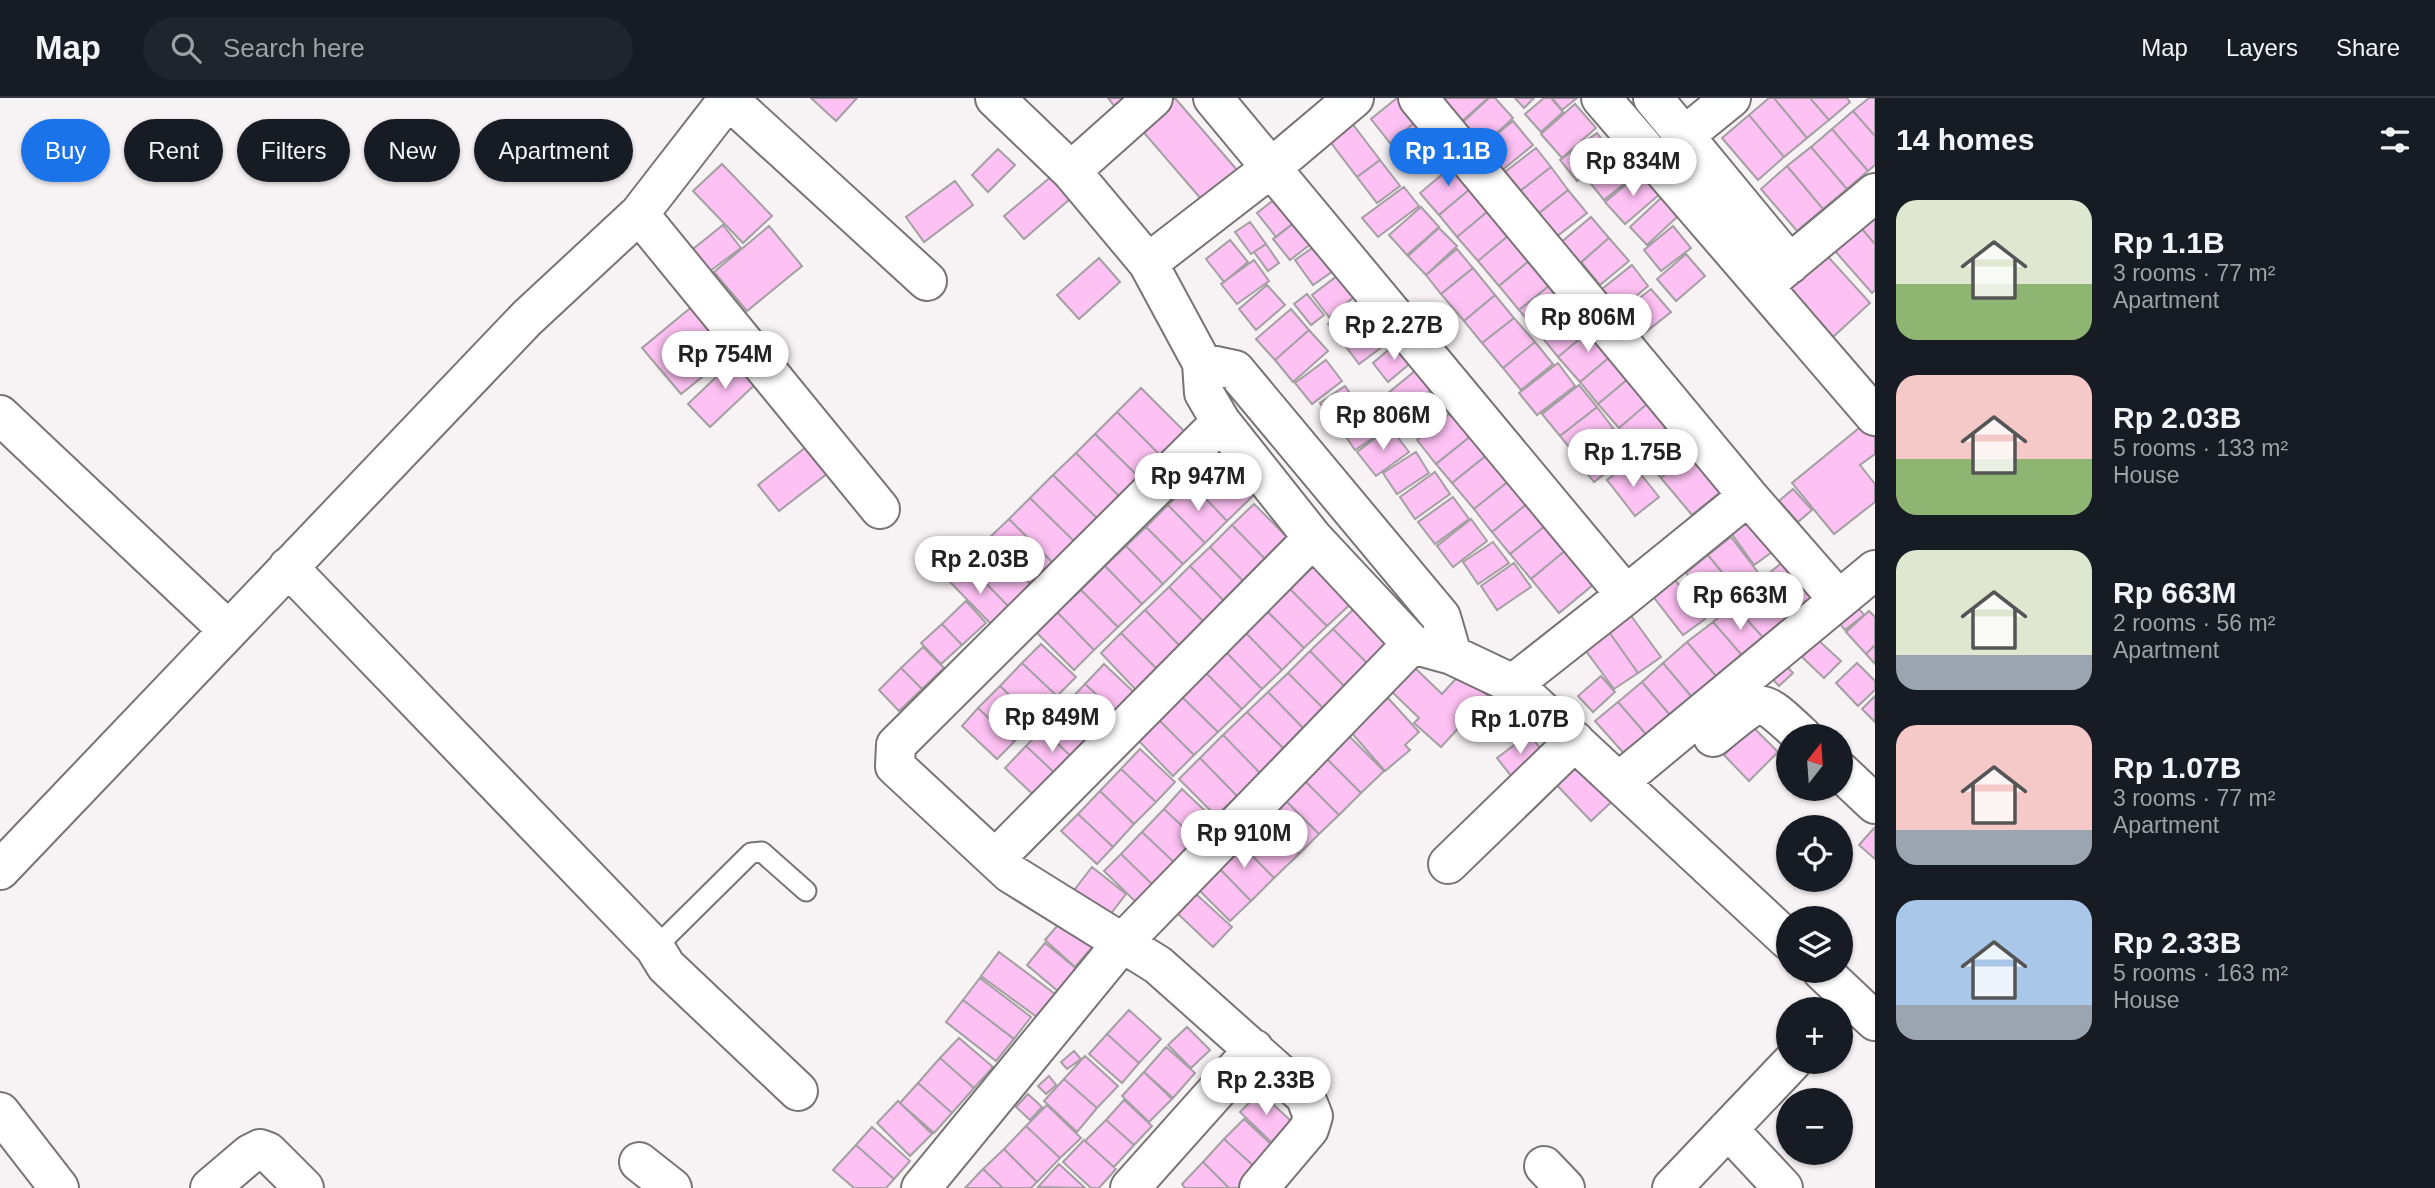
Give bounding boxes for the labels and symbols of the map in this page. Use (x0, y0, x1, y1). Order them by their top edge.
pin: Rp 1.1B (1383, 129, 1513, 188)
pin: Rp 834M (1568, 139, 1698, 198)
pin: Rp 806M (1523, 294, 1653, 354)
pin: Rp 2.27B (1322, 302, 1466, 362)
pin: Rp 754M (660, 331, 790, 391)
pin: Rp 806M (1318, 392, 1448, 452)
pin: Rp 1.75B (1561, 430, 1705, 489)
pin: Rp 947M (1133, 454, 1263, 513)
pin: Rp 2.03B (908, 536, 1052, 596)
pin: Rp 663M (1675, 573, 1805, 632)
pin: Rp 849M (987, 694, 1117, 754)
pin: Rp 1.07B (1448, 696, 1592, 756)
north arrow (1776, 724, 1853, 802)
pin: Rp 910M (1179, 810, 1309, 870)
pin: Rp 2.33B (1194, 1058, 1338, 1117)

